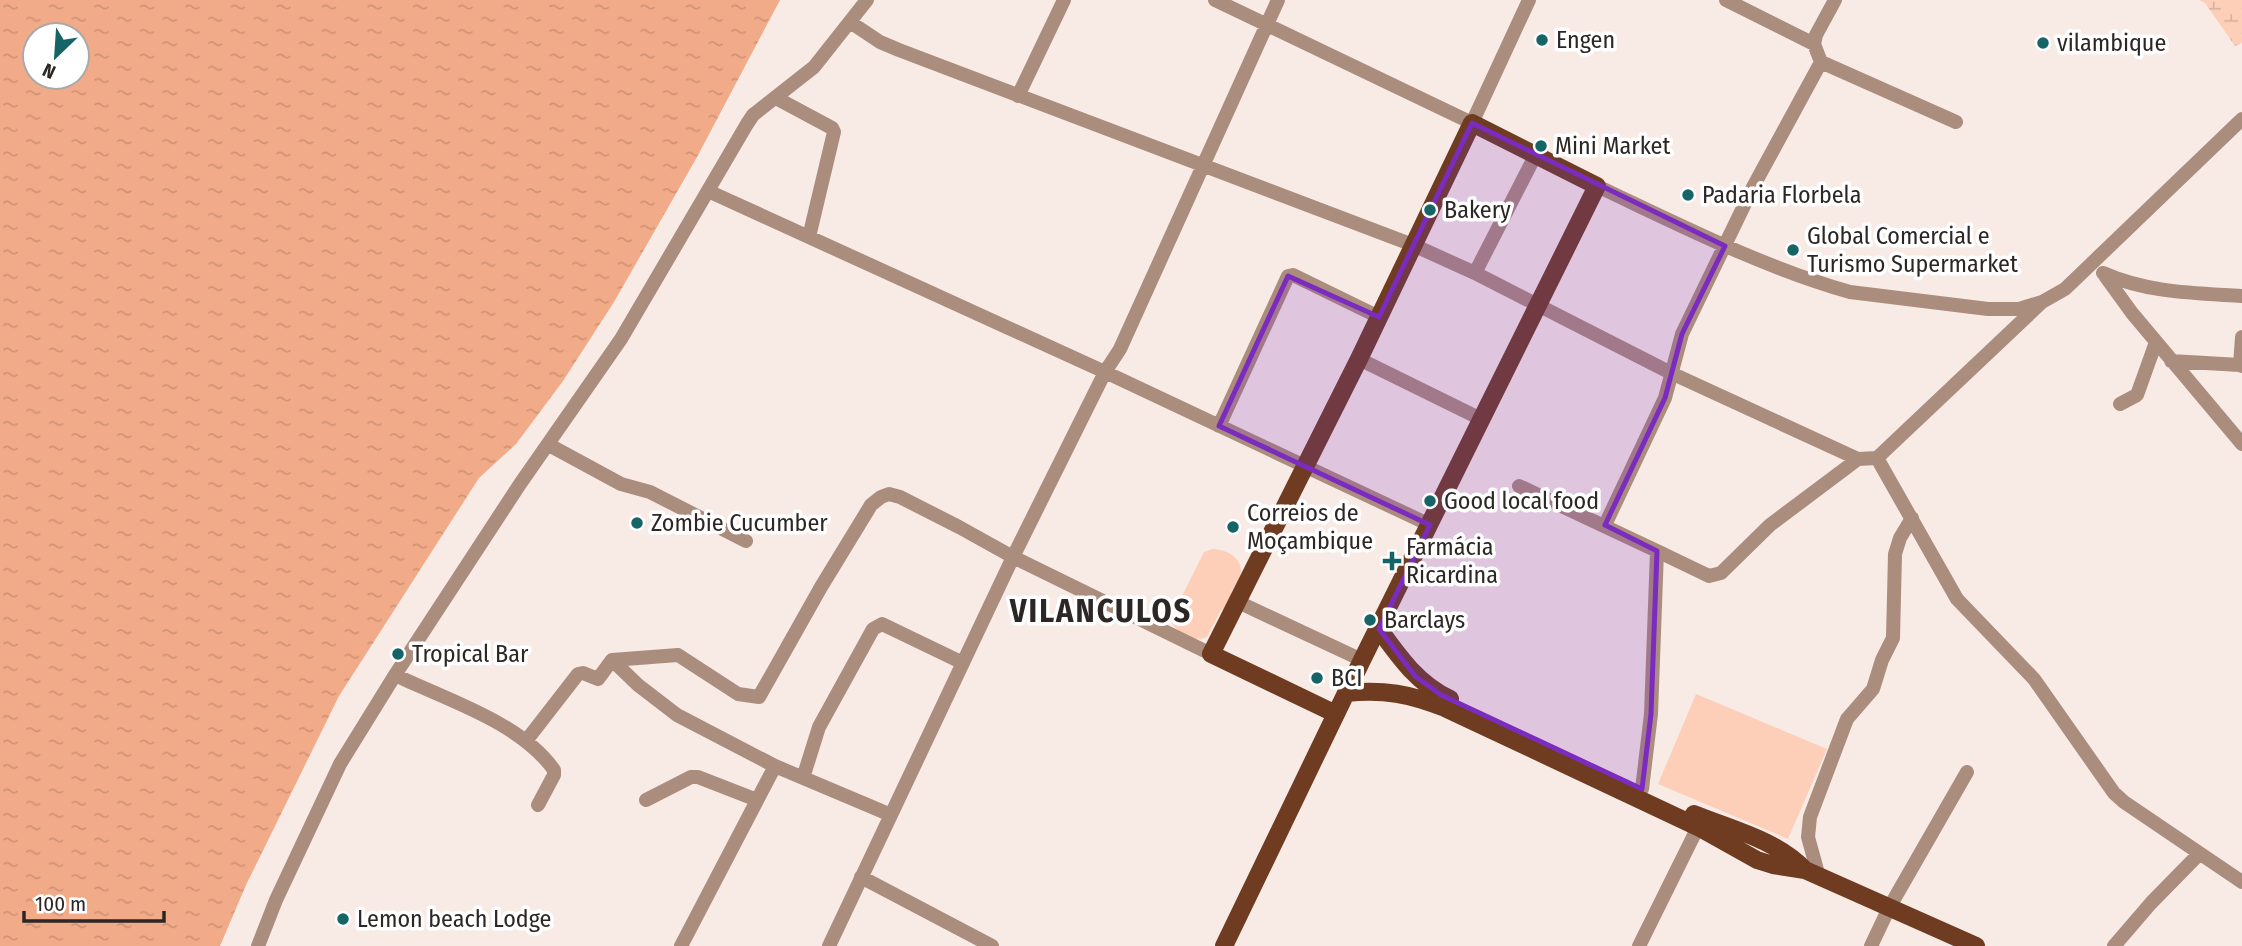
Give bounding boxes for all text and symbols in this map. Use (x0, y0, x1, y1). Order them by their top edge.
north arrow (21, 21, 91, 91)
place label: Engen (1556, 26, 1615, 54)
place label: vilambique (2057, 29, 2166, 57)
marker: Engen (1534, 32, 1550, 48)
marker: vilambique (2035, 35, 2051, 51)
text: N (39, 58, 59, 84)
place label: Mini Market (1555, 132, 1670, 160)
marker: Mini Market (1533, 138, 1549, 154)
place label: Padaria Florbela (1702, 181, 1862, 209)
marker: Padaria Florbela (1680, 187, 1696, 203)
place label: Bakery (1444, 196, 1511, 224)
marker: Bakery (1422, 202, 1438, 218)
place label: Global Comercial e Turismo Supermarket (1807, 222, 2018, 278)
marker: Global Comercial e Turismo Supermarket (1785, 242, 1801, 258)
place label: Good local food (1444, 487, 1599, 515)
marker: Good local food (1422, 493, 1438, 509)
place label: Correios de Moçambique (1247, 499, 1373, 555)
place label: Zombie Cucumber (651, 509, 828, 537)
marker: Zombie Cucumber (629, 515, 645, 531)
marker: Correios de Moçambique (1225, 519, 1241, 535)
place label: Farmácia Ricardina (1406, 533, 1498, 589)
marker: Farmácia Ricardina (1384, 553, 1400, 569)
district label: VILANCULOS (1009, 592, 1192, 630)
place label: Barclays (1384, 606, 1465, 634)
marker: Barclays (1362, 612, 1378, 628)
place label: Tropical Bar (412, 640, 529, 668)
marker: Tropical Bar (390, 646, 406, 662)
place label: BCI (1331, 664, 1363, 692)
marker: BCI (1309, 670, 1325, 686)
scale bar (24, 880, 164, 924)
text: 100 m (35, 891, 86, 917)
place label: Lemon beach Lodge (357, 905, 551, 933)
marker: Lemon beach Lodge (335, 911, 351, 927)

